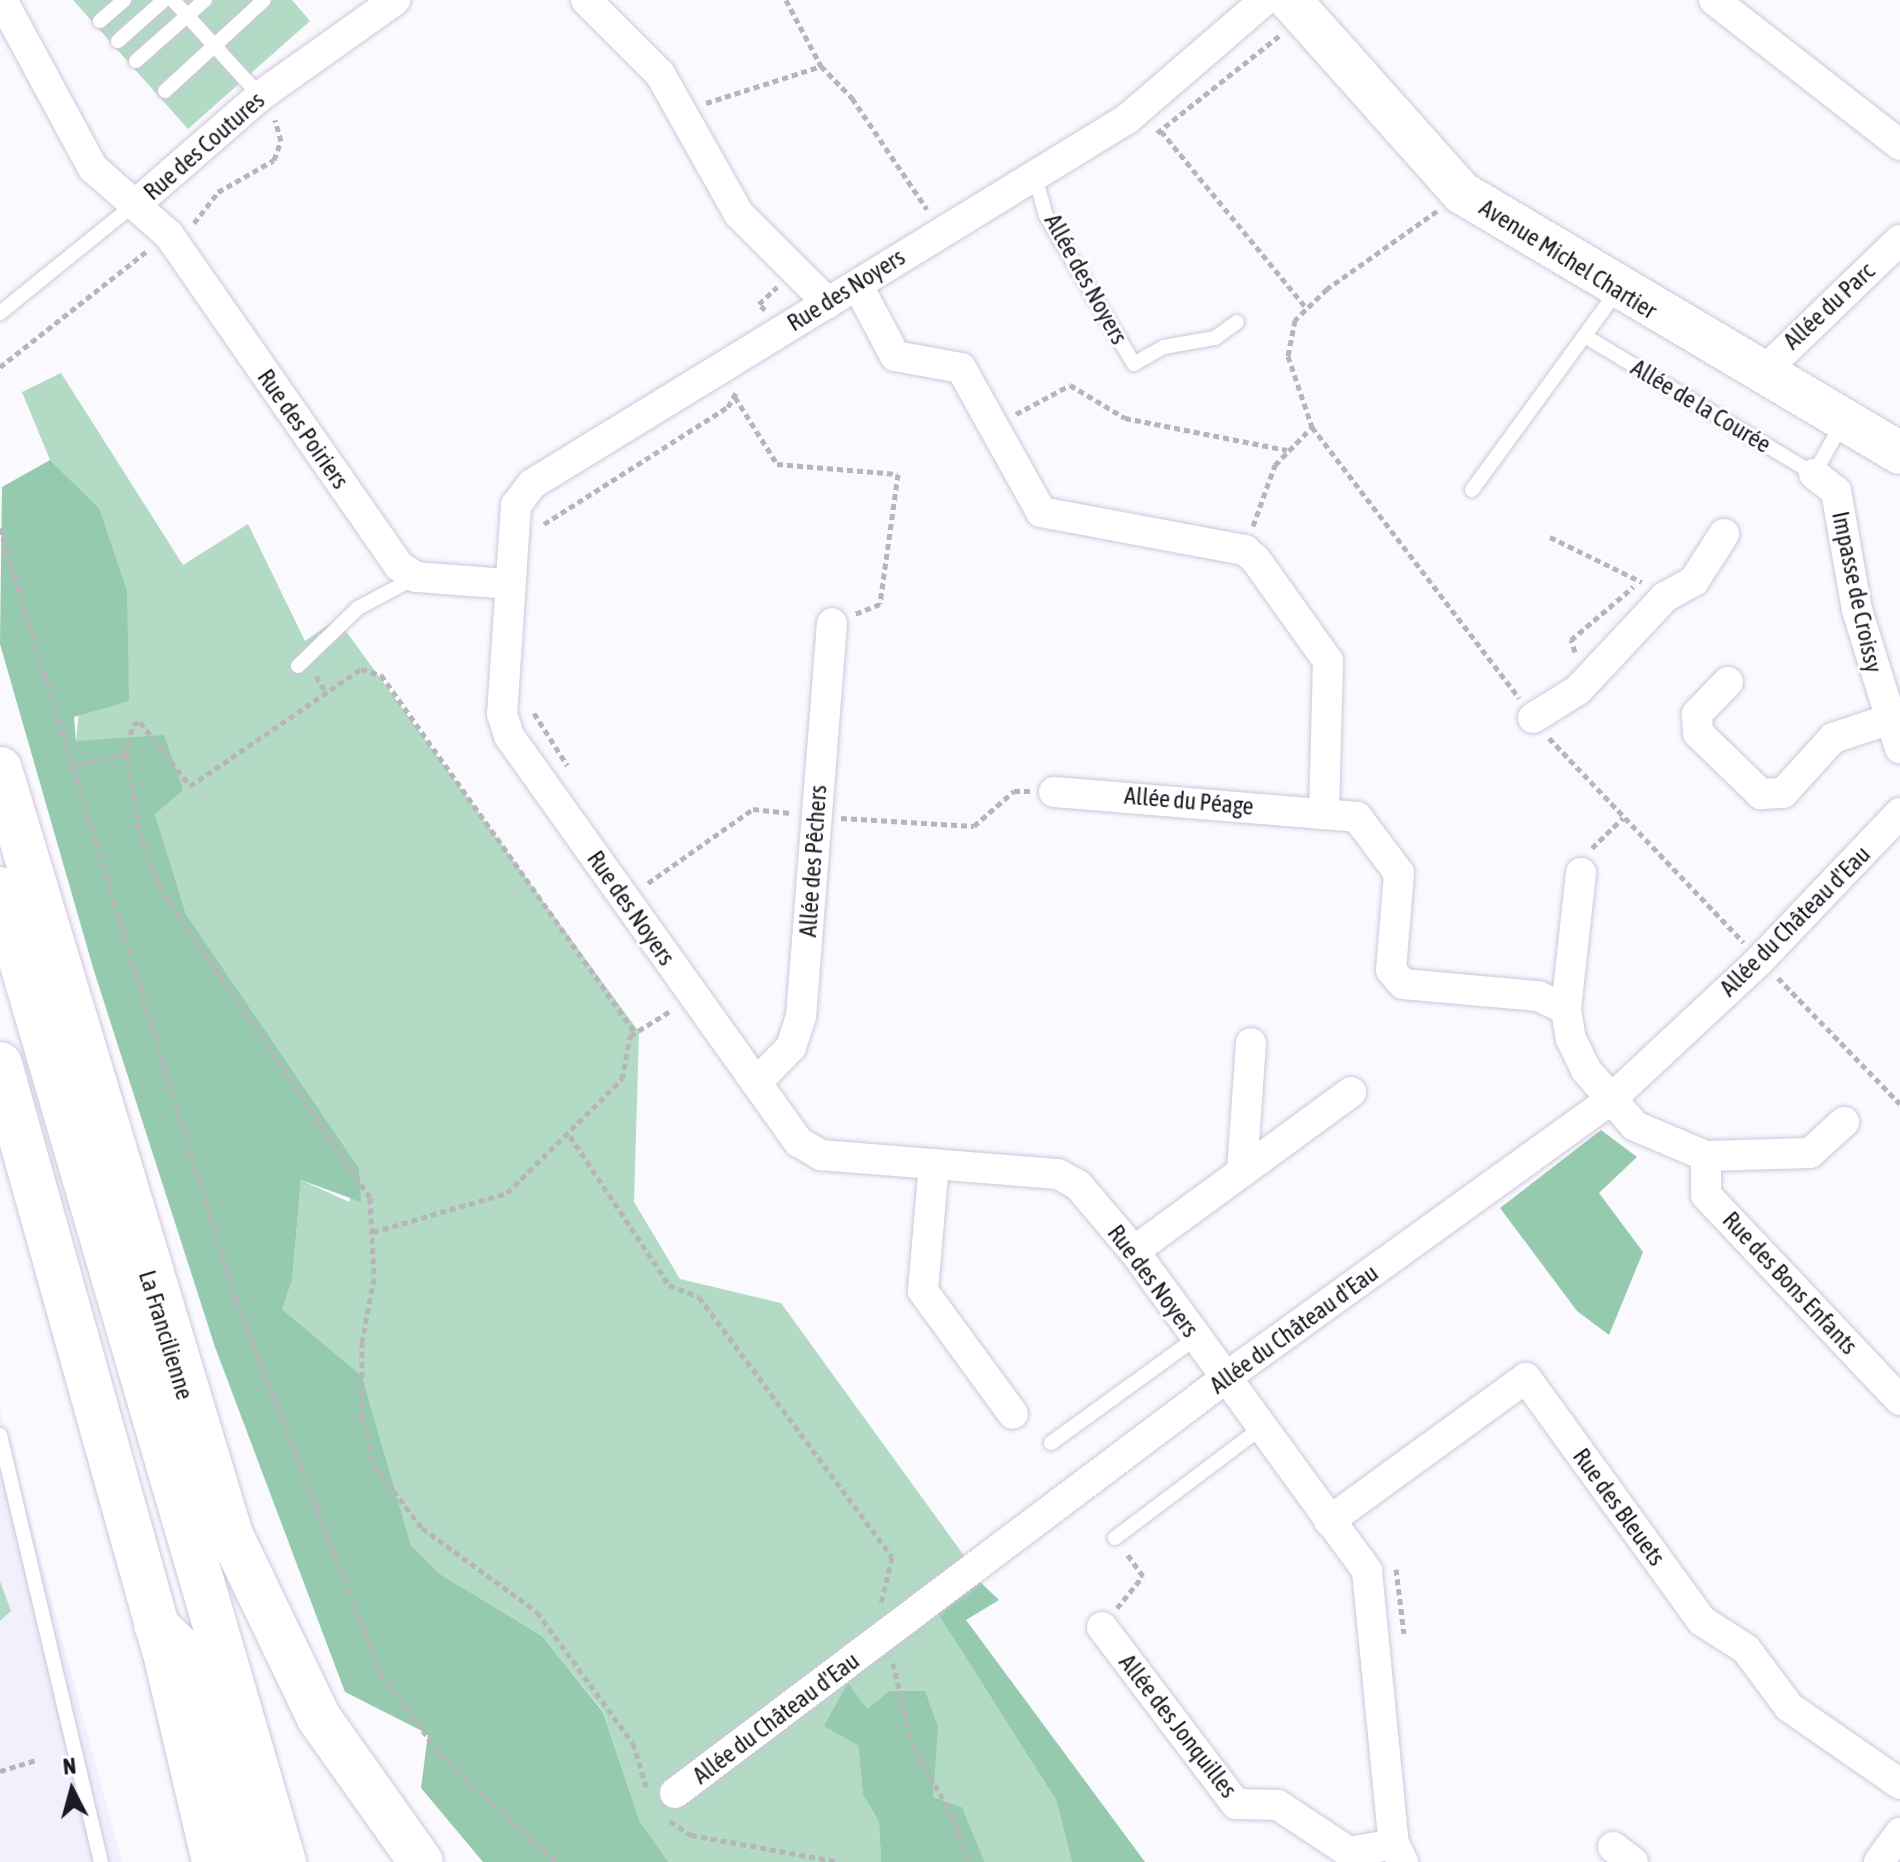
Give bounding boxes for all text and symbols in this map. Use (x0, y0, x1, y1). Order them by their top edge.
street label: Rue des Coutures (138, 86, 270, 206)
street label: Avenue Michel Chartier (1474, 193, 1662, 325)
street label: Allée des Noyers (1038, 209, 1134, 349)
street label: Rue des Noyers (782, 243, 910, 337)
street label: Allée du Parc (1778, 257, 1880, 355)
street label: Allée de la Courée (1626, 353, 1776, 459)
street label: Rue des Poiriers (251, 364, 355, 494)
street label: Impasse de Croissy (1826, 509, 1888, 675)
street label: Allée du Péage (1123, 781, 1255, 821)
street label: Allée des Pêchers (793, 784, 833, 938)
street label: Allée du Château d'Eau (1714, 840, 1876, 1002)
street label: Rue des Noyers (581, 845, 681, 971)
street label: Rue des Bons Enfants (1717, 1206, 1863, 1360)
street label: Rue des Noyers (1101, 1219, 1205, 1343)
street label: Allée du Château d'Eau (1204, 1258, 1384, 1400)
street label: La Francilienne (133, 1267, 199, 1403)
street label: Rue des Bleuets (1567, 1443, 1671, 1571)
street label: Allée du Château d'Eau (687, 1646, 865, 1790)
street label: Allée des Jonquilles (1113, 1649, 1243, 1803)
north arrow (32, 1750, 112, 1830)
text: N (62, 1753, 77, 1780)

